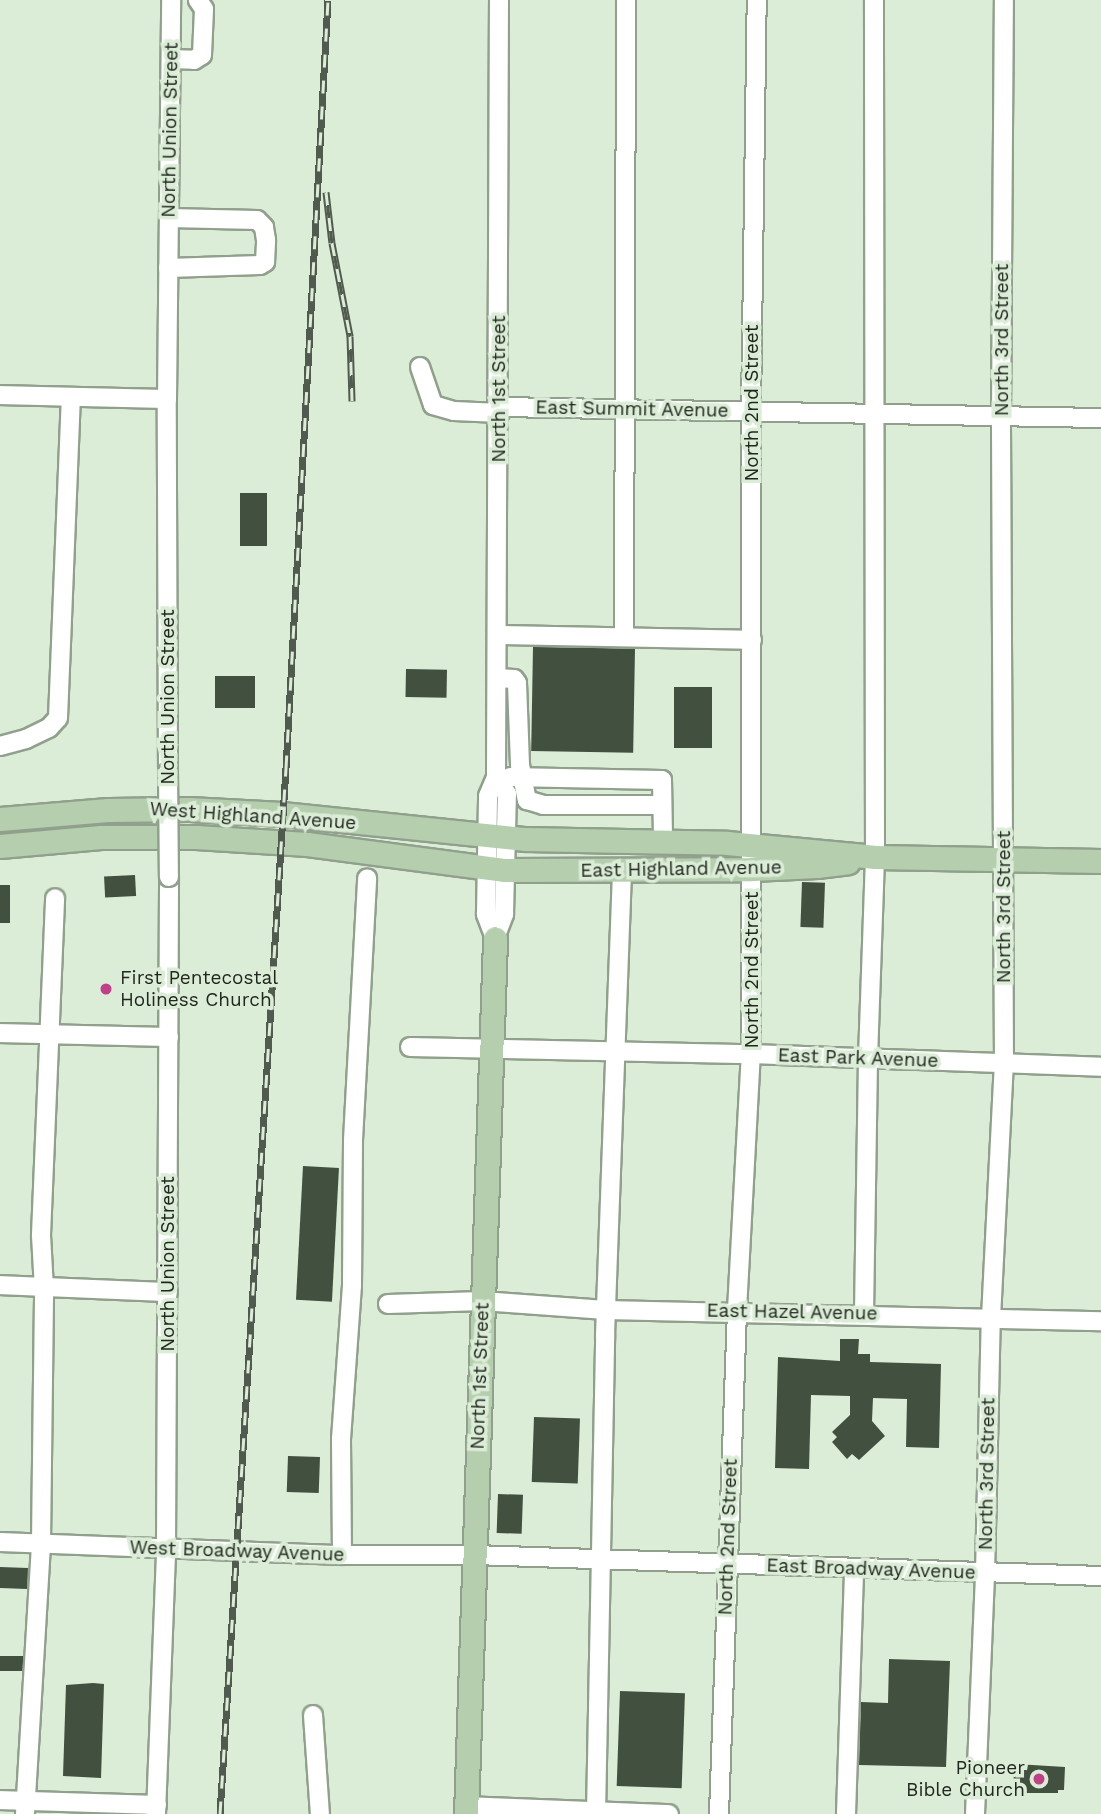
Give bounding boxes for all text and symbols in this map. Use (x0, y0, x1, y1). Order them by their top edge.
street label: North Union Street (157, 42, 183, 218)
street label: North 3rd Street (991, 264, 1013, 416)
street label: North 1st Street (488, 315, 510, 463)
street label: North 2nd Street (741, 325, 763, 481)
street label: East Summit Avenue (535, 396, 729, 422)
street label: North Union Street (157, 609, 179, 785)
street label: West Highland Avenue (149, 797, 357, 835)
street label: North 3rd Street (993, 831, 1015, 983)
street label: East Highland Avenue (580, 856, 782, 882)
street label: North 2nd Street (741, 892, 763, 1048)
place label: First Pentecostal Holiness Church (120, 967, 278, 1011)
marker: First Pentecostal Holiness Church (98, 981, 114, 997)
street label: East Park Avenue (777, 1044, 939, 1072)
street label: North Union Street (157, 1176, 179, 1352)
street label: East Hazel Avenue (706, 1299, 878, 1325)
street label: North 1st Street (466, 1302, 494, 1450)
street label: North 3rd Street (974, 1397, 1000, 1551)
street label: North 2nd Street (714, 1458, 742, 1616)
street label: West Broadway Avenue (129, 1536, 345, 1566)
street label: East Broadway Avenue (765, 1554, 977, 1584)
place label: Pioneer Bible Church (906, 1757, 1025, 1801)
marker: Pioneer Bible Church (1031, 1771, 1047, 1787)

